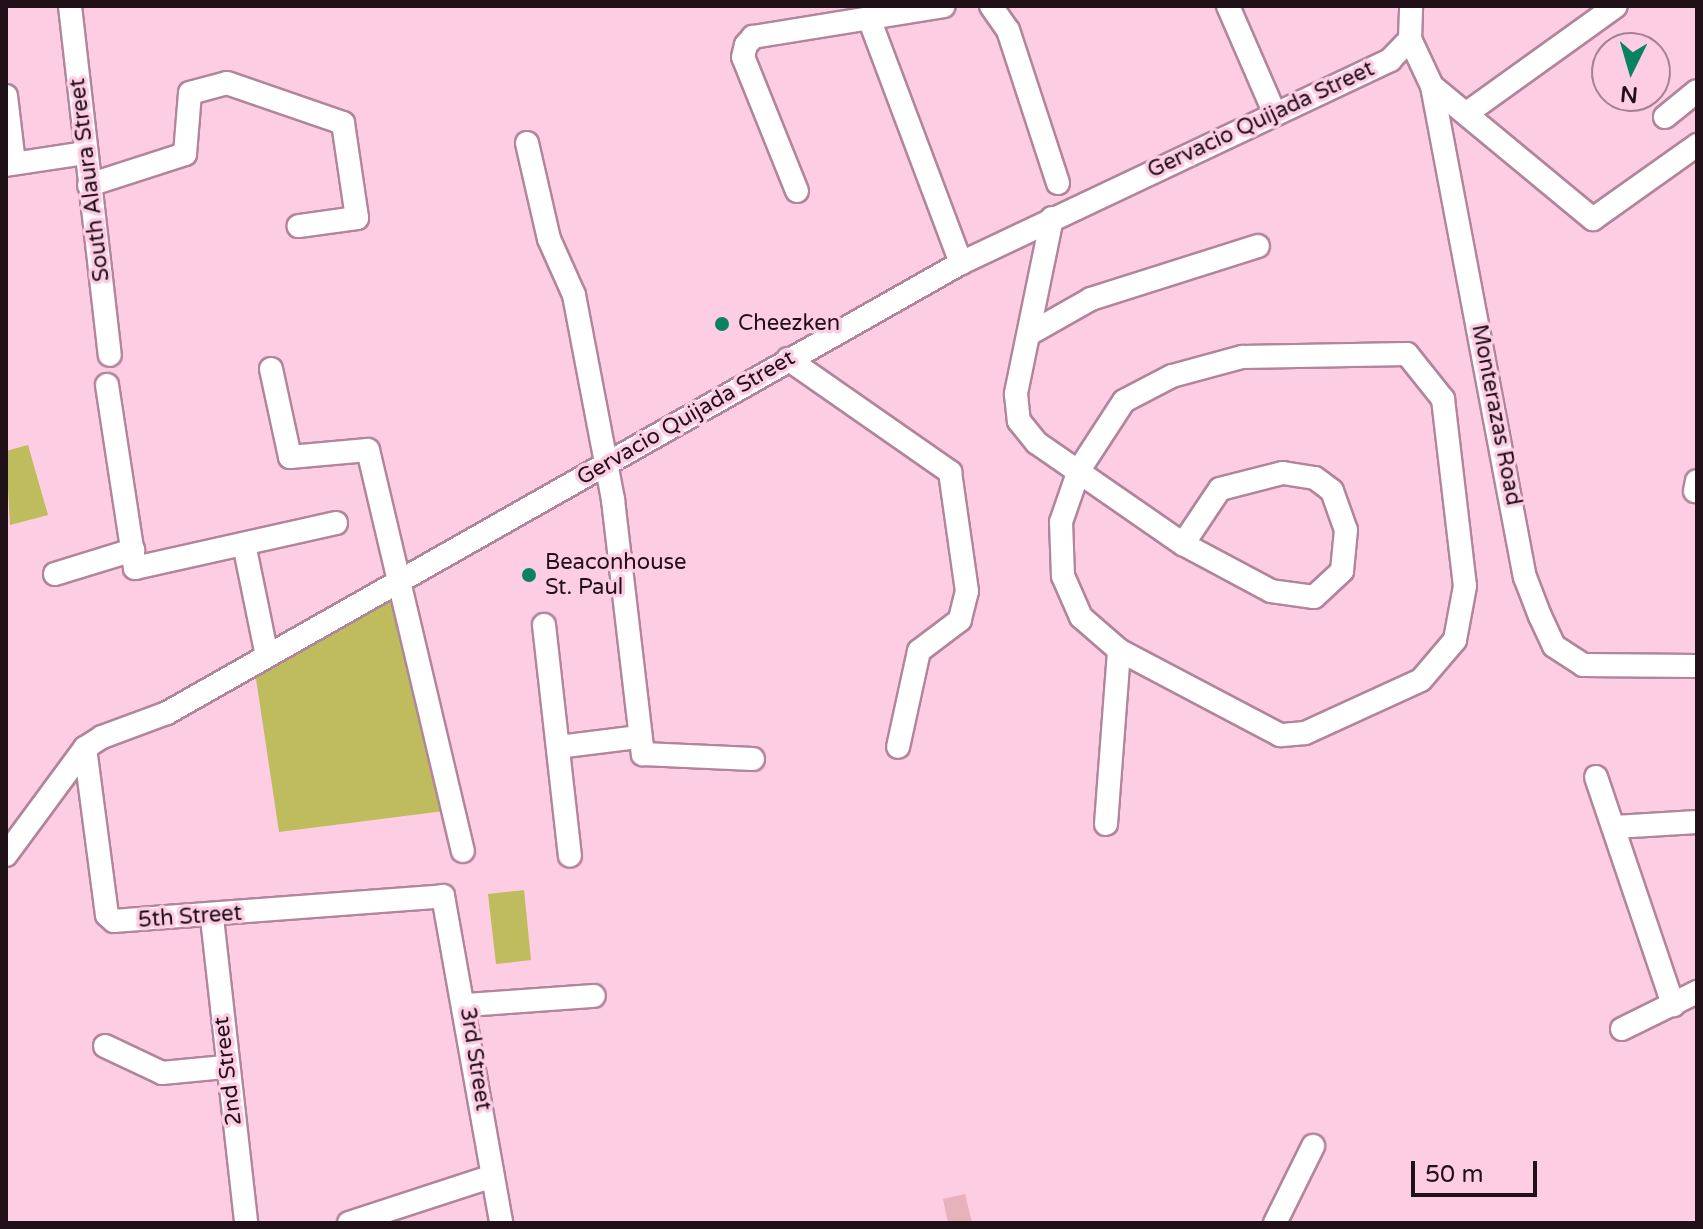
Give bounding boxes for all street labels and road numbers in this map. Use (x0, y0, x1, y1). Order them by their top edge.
street label: Gervacio Quijada Street (1143, 56, 1379, 184)
street label: South Alaura Street (64, 77, 116, 283)
street label: Monterazas Road (1466, 322, 1526, 508)
street label: Gervacio Quijada Street (572, 345, 800, 491)
street label: 5th Street (137, 900, 243, 934)
street label: 3rd Street (454, 1005, 496, 1113)
street label: 2nd Street (208, 1015, 248, 1127)

